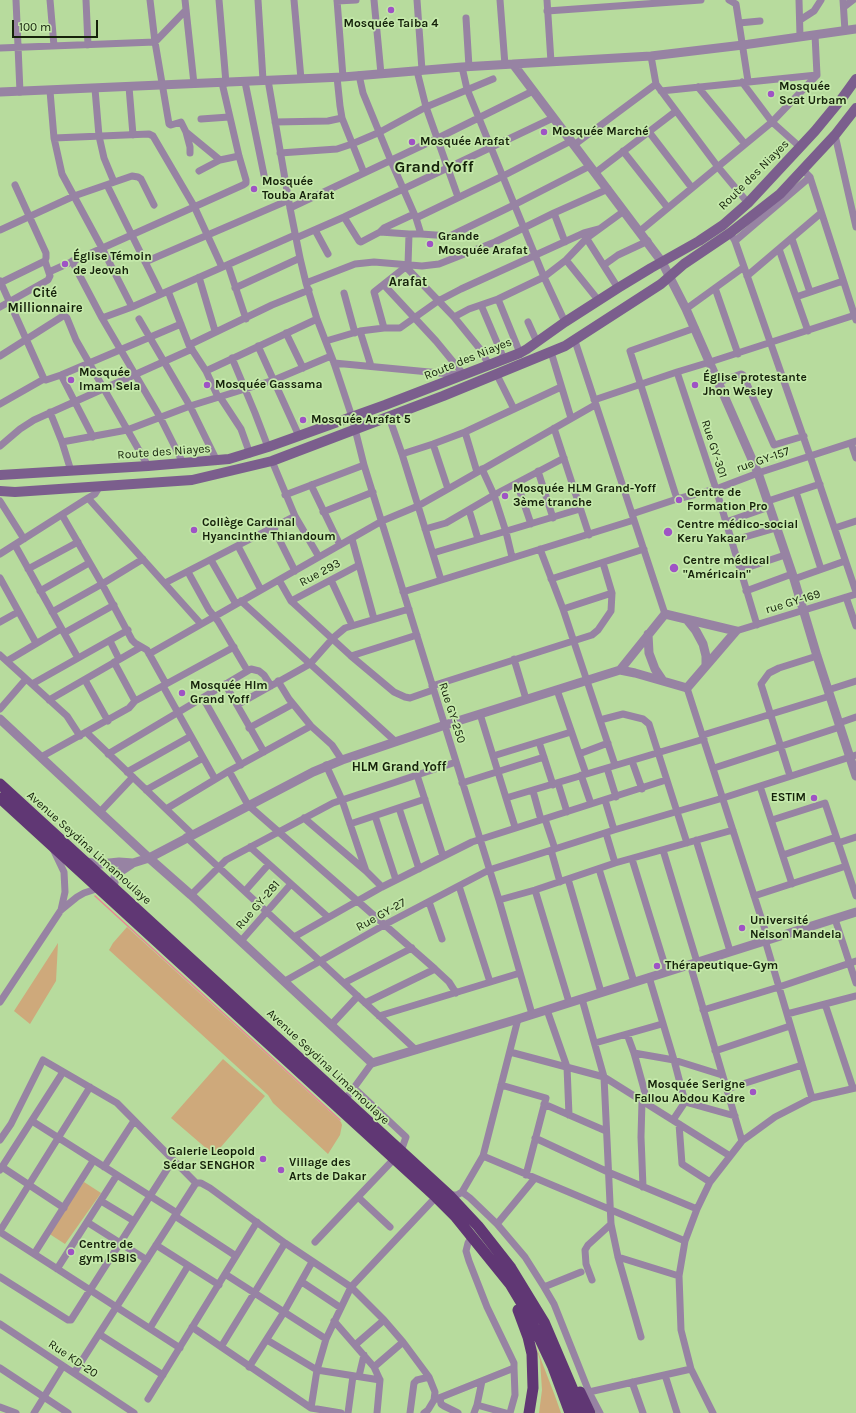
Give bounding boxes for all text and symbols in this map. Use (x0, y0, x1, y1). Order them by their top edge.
marker: Mosquée Taiba 4 (386, 5, 396, 15)
scale bar (14, 12, 100, 38)
place label: Mosquée Taiba 4 (344, 17, 438, 31)
text: 100 m (19, 20, 51, 34)
place label: Mosquée Scat Urbam (779, 80, 847, 108)
marker: Mosquée Scat Urbam (766, 89, 776, 99)
place label: Mosquée Marché (552, 125, 649, 139)
marker: Mosquée Marché (539, 127, 549, 137)
place label: Mosquée Arafat (420, 135, 510, 149)
marker: Mosquée Arafat (407, 137, 417, 147)
street label: Route des Niayes (716, 137, 792, 213)
district label: Grand Yoff (394, 157, 474, 177)
place label: Mosquée Touba Arafat (262, 175, 334, 203)
marker: Mosquée Touba Arafat (249, 184, 259, 194)
place label: Grande Mosquée Arafat (438, 230, 528, 258)
marker: Grande Mosquée Arafat (425, 239, 435, 249)
place label: Église Témoin de Jeovah (73, 250, 152, 278)
marker: Église Témoin de Jeovah (60, 259, 70, 269)
district label: Arafat (389, 274, 427, 290)
district label: Cité Millionnaire (7, 285, 83, 316)
street label: Route des Niayes (422, 335, 514, 383)
place label: Mosquée Imam Sela (79, 366, 140, 394)
place label: Église protestante Jhon Wesley (703, 371, 807, 399)
marker: Mosquée Imam Sela (66, 375, 76, 385)
place label: Mosquée Gassama (215, 378, 322, 392)
marker: Mosquée Gassama (202, 380, 212, 390)
marker: Église protestante Jhon Wesley (690, 380, 700, 390)
place label: Mosquée Arafat 5 (311, 413, 411, 427)
marker: Mosquée Arafat 5 (298, 415, 308, 425)
street label: Rue GY-301 (698, 418, 730, 480)
street label: Route des Niayes (117, 442, 211, 462)
street label: rue GY-157 (734, 444, 792, 476)
place label: Mosquée HLM Grand-Yoff 3ème tranche (513, 482, 656, 510)
place label: Centre de Formation Pro (687, 486, 768, 514)
marker: Mosquée HLM Grand-Yoff 3ème tranche (500, 491, 510, 501)
marker: Centre de Formation Pro (674, 495, 684, 505)
place label: Collège Cardinal Hyancinthe Thiandoum (202, 516, 336, 544)
place label: Centre médico-social Keru Yakaar (677, 518, 798, 546)
marker: Collège Cardinal Hyancinthe Thiandoum (189, 525, 199, 535)
marker: Centre médico-social Keru Yakaar (662, 526, 674, 538)
place label: Centre médical "Américain" (683, 554, 769, 582)
street label: Rue 293 (297, 556, 343, 590)
marker: Centre médical "Américain" (668, 562, 680, 574)
street label: rue GY-169 (764, 587, 822, 617)
place label: Mosquée Hlm Grand Yoff (190, 679, 268, 707)
street label: Rue GY-250 (435, 681, 469, 745)
marker: Mosquée Hlm Grand Yoff (177, 688, 187, 698)
district label: HLM Grand Yoff (352, 759, 446, 775)
street label: Avenue Seydina Limamoulaye (24, 788, 154, 908)
place label: ESTIM (771, 791, 806, 805)
marker: ESTIM (809, 793, 819, 803)
street label: Rue GY-281 (233, 877, 283, 933)
street label: Rue GY-27 (354, 895, 408, 935)
place label: Université Nelson Mandela (750, 914, 842, 942)
marker: Université Nelson Mandela (737, 923, 747, 933)
place label: Thérapeutique-Gym (665, 959, 778, 973)
marker: Thérapeutique-Gym (652, 961, 662, 971)
street label: Avenue Seydina Limamoulaye (264, 1006, 392, 1128)
place label: Mosquée Serigne Fallou Abdou Kadre (634, 1078, 745, 1106)
marker: Mosquée Serigne Fallou Abdou Kadre (748, 1087, 758, 1097)
place label: Galerie Leopold Sédar SENGHOR (163, 1145, 255, 1173)
marker: Galerie Leopold Sédar SENGHOR (258, 1154, 268, 1164)
place label: Village des Arts de Dakar (289, 1156, 366, 1184)
marker: Village des Arts de Dakar (276, 1165, 286, 1175)
place label: Centre de gym ISBIS (79, 1238, 137, 1266)
marker: Centre de gym ISBIS (66, 1247, 76, 1257)
street label: Rue KD-20 (45, 1337, 101, 1381)

